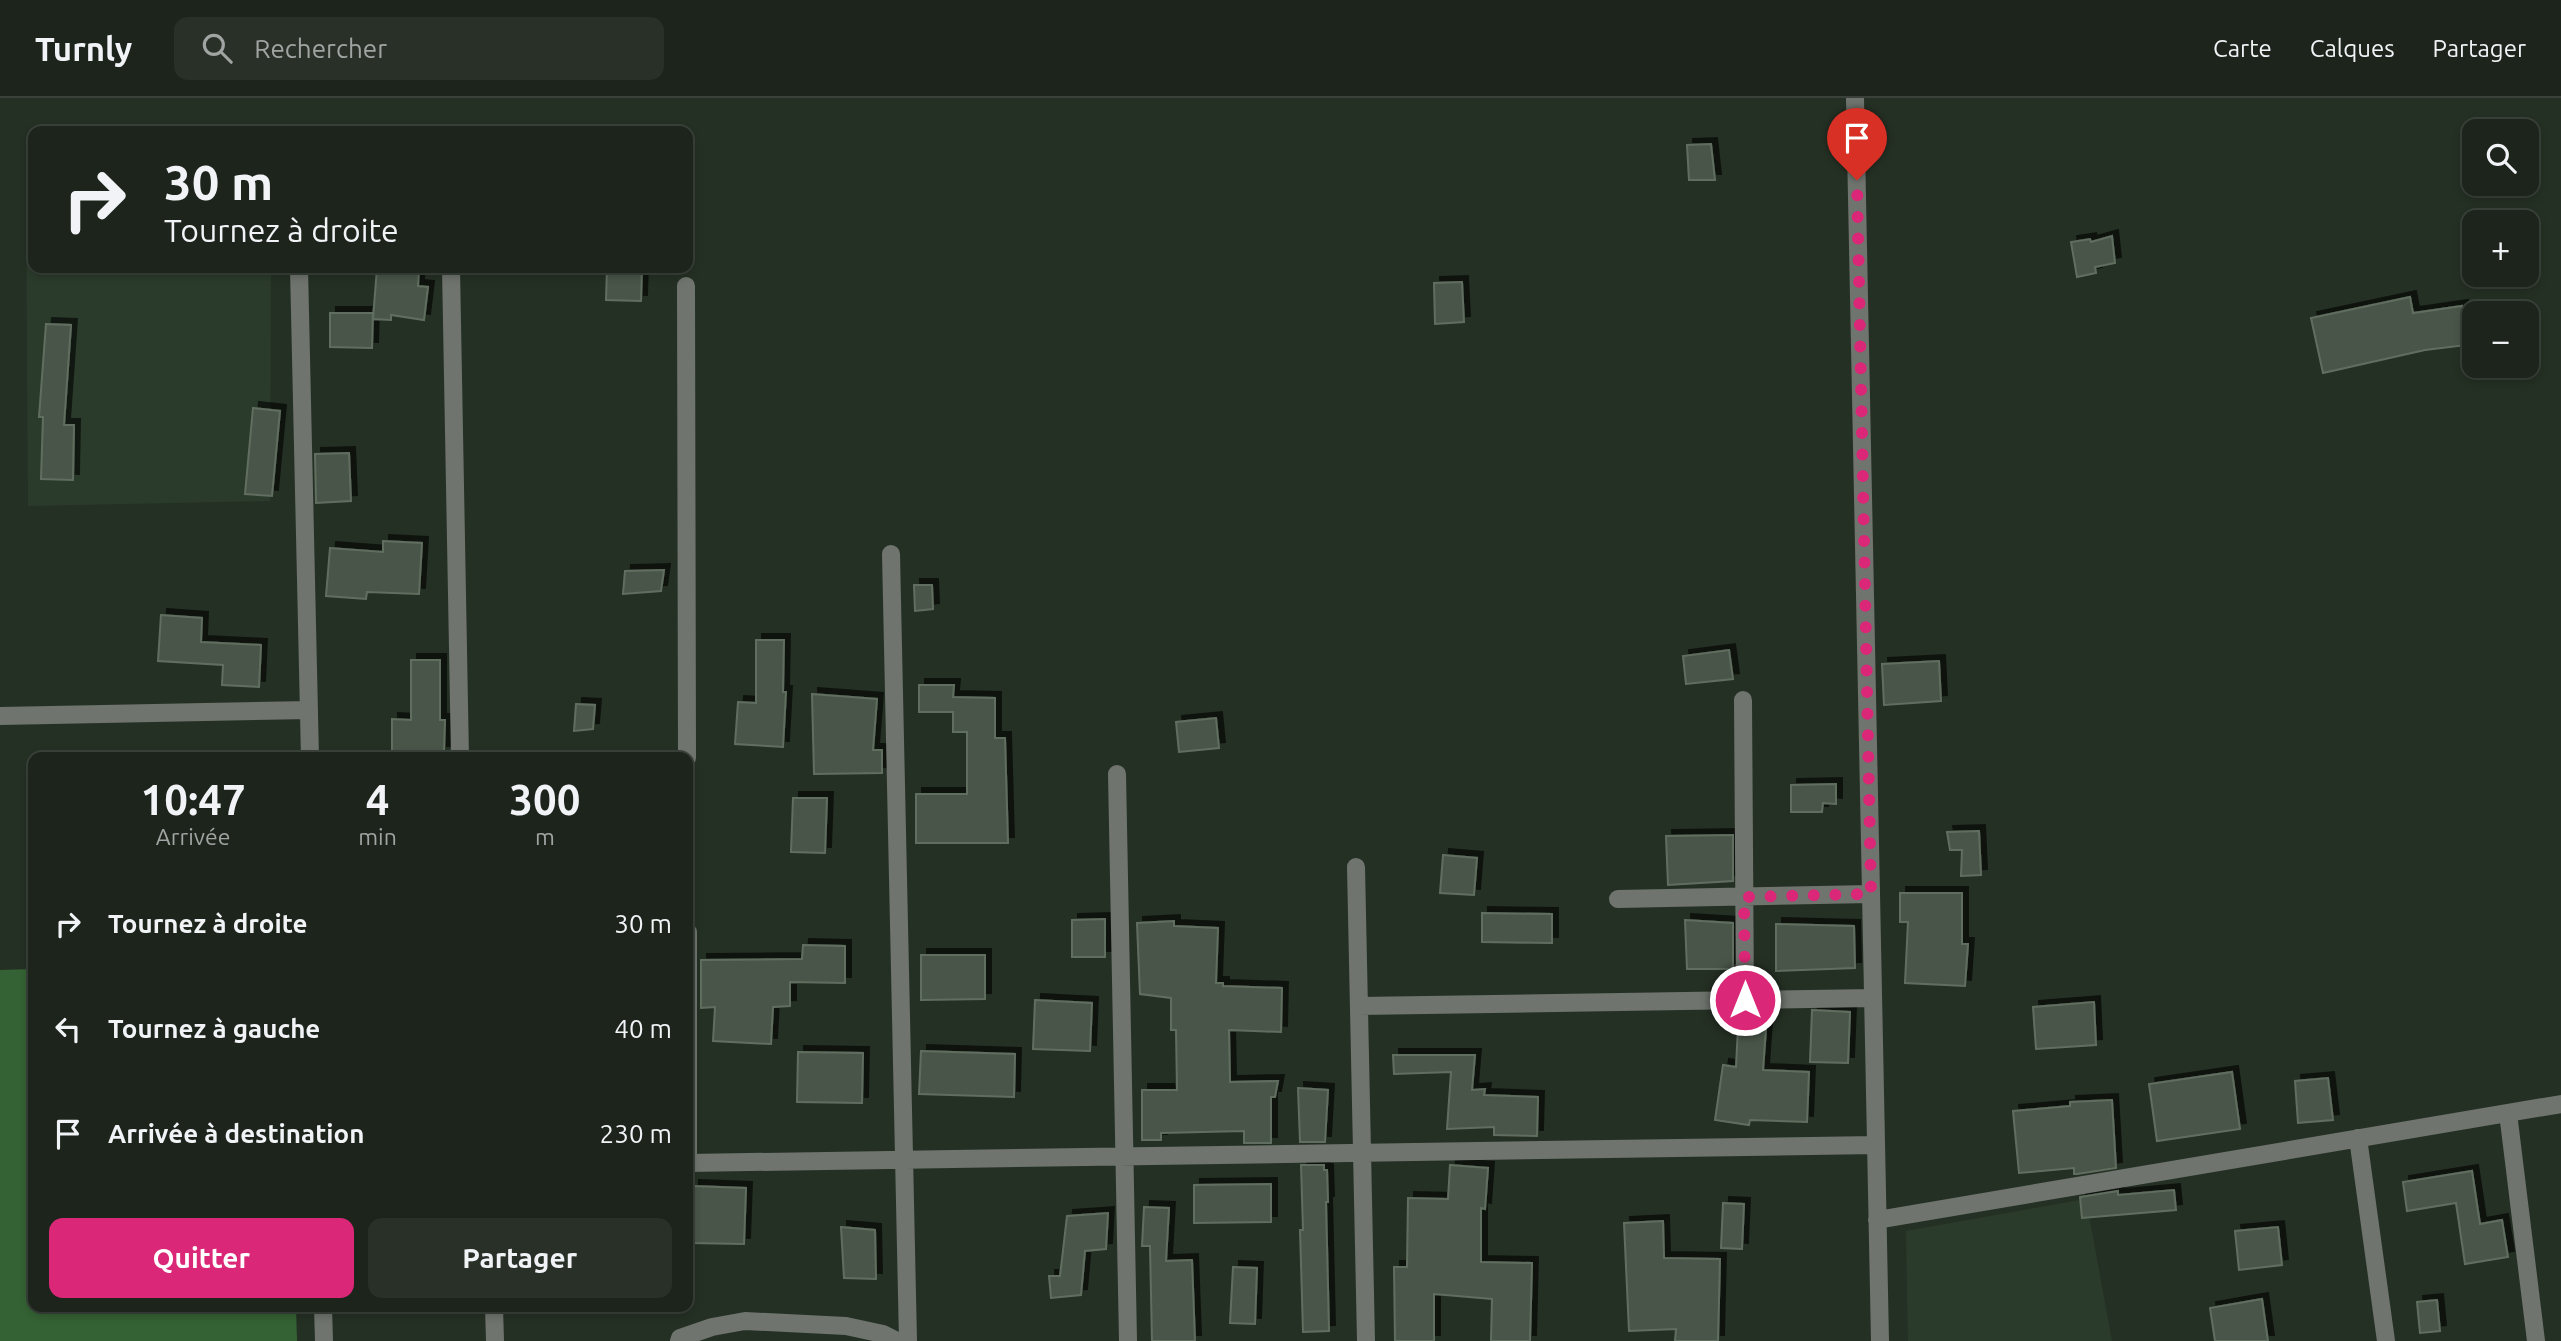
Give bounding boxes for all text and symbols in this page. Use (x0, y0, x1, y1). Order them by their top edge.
search box (174, 17, 664, 80)
icon: search (198, 29, 236, 67)
text: Turnly (35, 30, 132, 67)
text: Rechercher (254, 34, 387, 63)
text: Carte (2213, 35, 2272, 62)
text: Calques (2310, 35, 2395, 62)
text: Partager (2433, 35, 2526, 62)
pin (1827, 108, 1887, 180)
icon: arrive (1838, 119, 1876, 157)
map controls (2462, 119, 2539, 378)
button: search (2462, 119, 2539, 196)
icon: right (49, 154, 140, 245)
text: 30 m (164, 154, 273, 209)
button: + (2462, 210, 2539, 287)
text: Tournez à droite (164, 212, 399, 248)
button: − (2462, 301, 2539, 378)
text: 10:47 (141, 776, 246, 823)
text: 4 (366, 776, 389, 823)
text: 300 (509, 776, 580, 823)
text: Arrivée (156, 824, 230, 849)
text: min (358, 824, 397, 849)
text: m (535, 824, 555, 849)
icon: right (49, 905, 87, 943)
text: Tournez à droite (108, 909, 307, 938)
text: 30 m (614, 909, 672, 938)
position arrow (1708, 963, 1782, 1037)
icon: left (49, 1010, 87, 1048)
text: Tournez à gauche (108, 1014, 320, 1043)
text: 40 m (614, 1014, 672, 1043)
icon: arrive (49, 1115, 87, 1153)
text: Arrivée à destination (108, 1119, 364, 1148)
text: 230 m (600, 1119, 672, 1148)
button: Quitter (49, 1218, 354, 1298)
button: Partager (368, 1218, 672, 1298)

